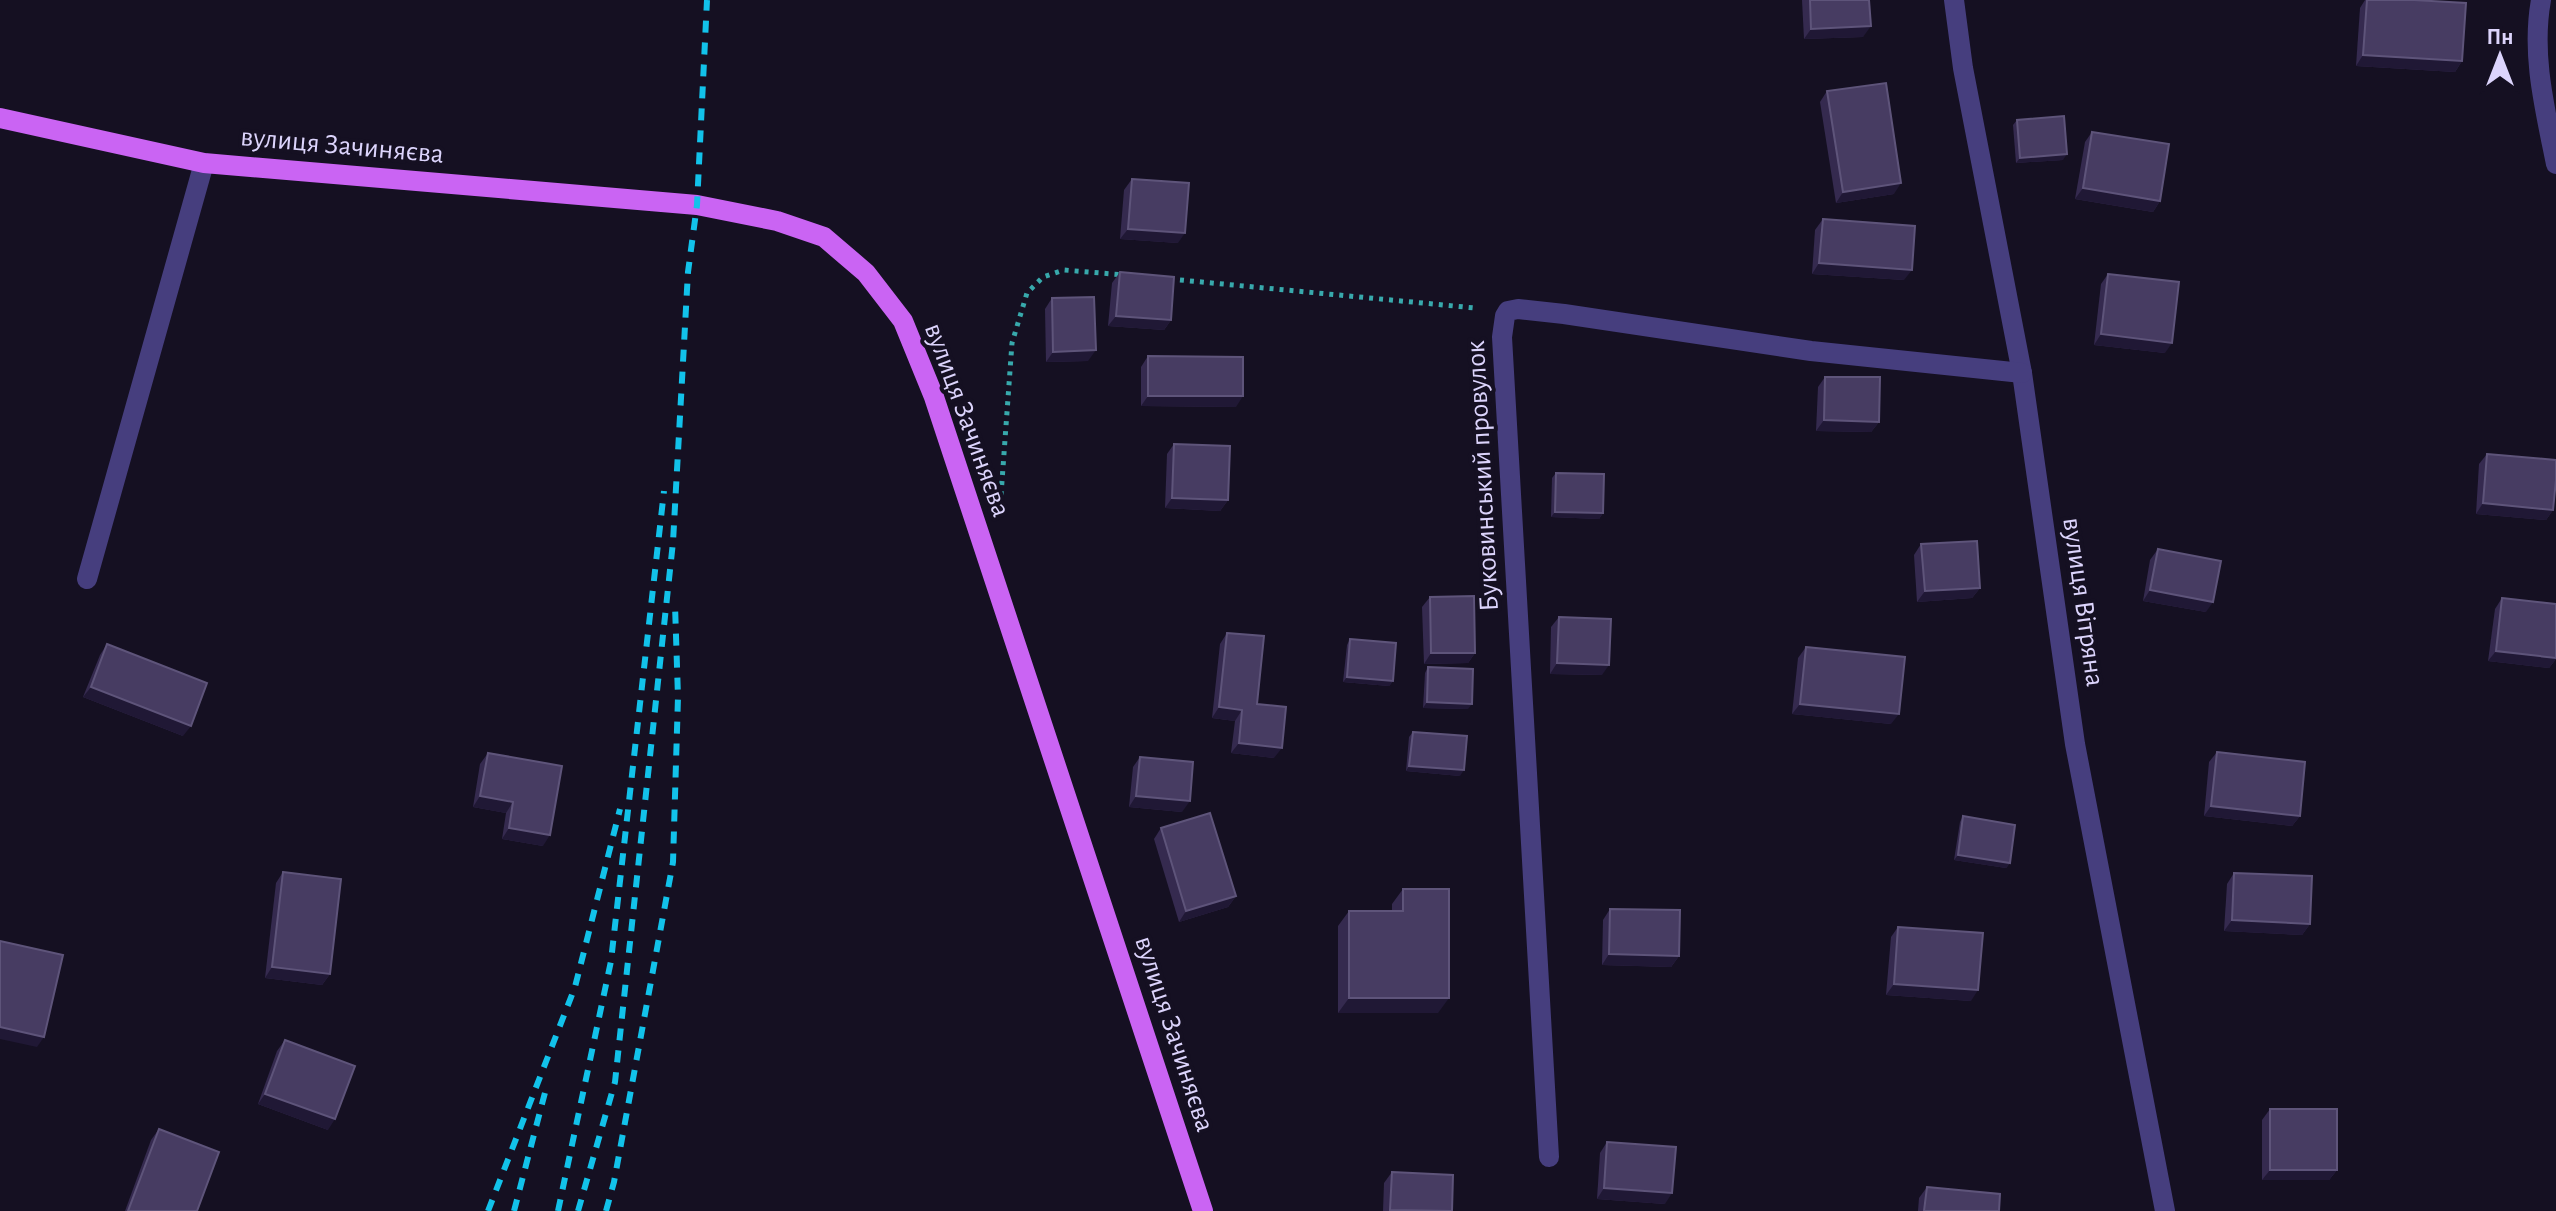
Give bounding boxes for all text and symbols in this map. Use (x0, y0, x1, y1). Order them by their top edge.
north arrow (2460, 16, 2540, 96)
text: Пн (2487, 26, 2513, 48)
street label: вулиця Зачиняєва (239, 123, 445, 169)
street label: вулиця Зачиняєва (919, 319, 1015, 521)
street label: Буковинський провулок (1462, 340, 1504, 612)
street label: вулиця Вітряна (2057, 516, 2109, 688)
street label: вулиця Зачиняєва (1129, 933, 1219, 1136)

